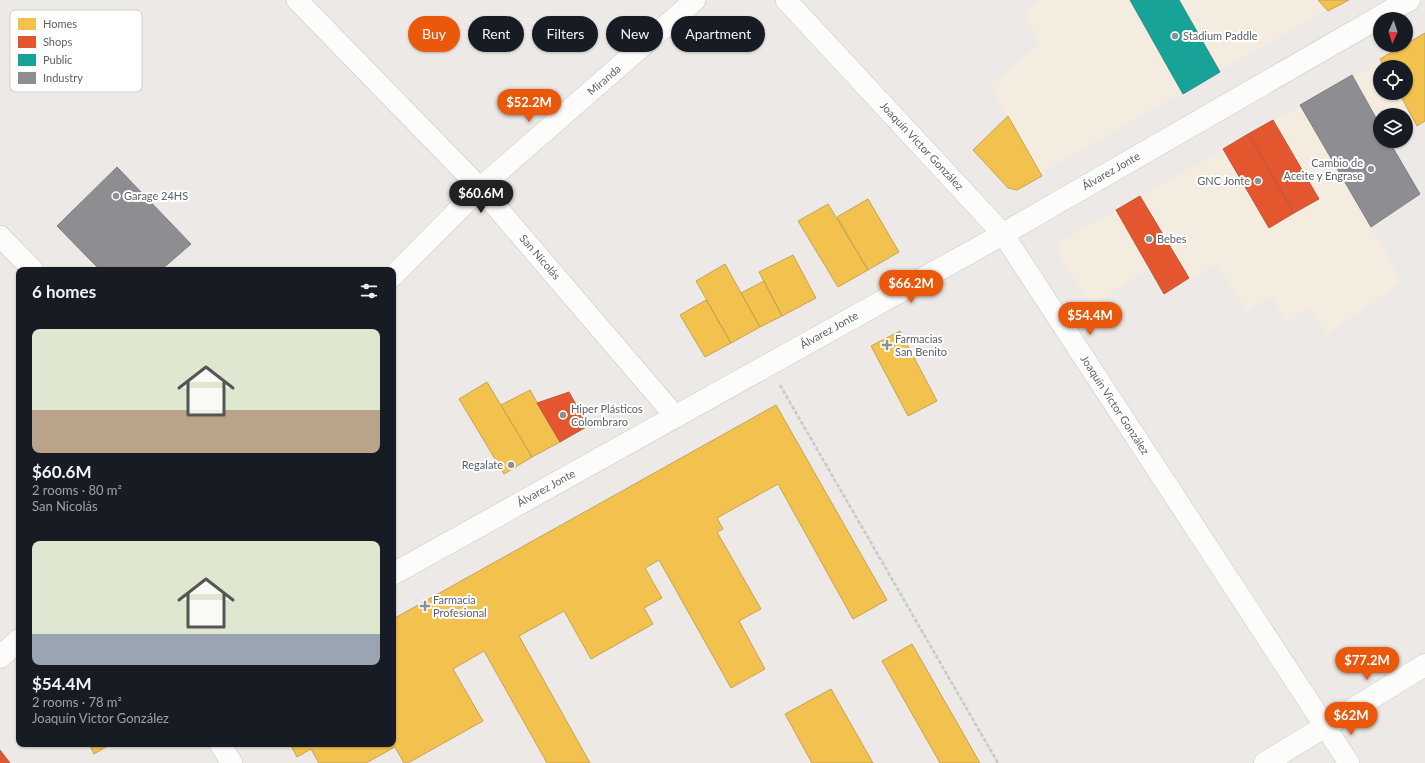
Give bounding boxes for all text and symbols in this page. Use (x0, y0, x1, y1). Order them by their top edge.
legend (10, 10, 142, 92)
north arrow (1373, 12, 1413, 52)
map controls (1373, 12, 1413, 148)
chip: Buy (408, 16, 460, 52)
chip: Rent (468, 16, 524, 52)
chip: Filters (532, 16, 598, 52)
chip: New (606, 16, 663, 52)
chip: Apartment (671, 16, 765, 52)
text: Homes (43, 17, 77, 30)
place label: Stadium Paddle (1183, 29, 1258, 42)
marker: Stadium Paddle (1170, 31, 1180, 41)
text: Shops (43, 35, 72, 48)
text: Public (43, 53, 72, 66)
button: locate (1373, 60, 1413, 100)
street label: Miranda (584, 62, 623, 98)
text: Industry (43, 71, 83, 84)
pin: $52.2M (496, 89, 562, 123)
text: $52.2M (506, 94, 552, 110)
street label: Joaquín Victor González (878, 99, 967, 192)
button: layers (1373, 108, 1413, 148)
street label: Álvarez Jonte (1080, 149, 1142, 192)
place label: Cambio de Aceite y Engrase (1284, 156, 1363, 182)
marker: Cambio de Aceite y Engrase (1366, 164, 1376, 174)
place label: GNC Jonte (1197, 174, 1250, 187)
marker: GNC Jonte (1253, 176, 1263, 186)
pin: $60.6M (448, 180, 514, 214)
text: $60.6M (458, 185, 504, 201)
place label: Garage 24HS (124, 189, 188, 202)
marker: Garage 24HS (111, 191, 121, 201)
street label: San Nicolás (517, 231, 564, 282)
place label: Bebes (1157, 232, 1187, 245)
marker: Bebes (1144, 234, 1154, 244)
pin: $66.2M (878, 270, 944, 304)
text: $66.2M (888, 275, 934, 291)
icon: filters (358, 280, 380, 302)
text: 6 homes (32, 281, 96, 302)
pin: $54.4M (1057, 302, 1123, 336)
text: $54.4M (1067, 307, 1113, 323)
street label: Álvarez Jonte (797, 308, 860, 351)
place label: Farmacias San Benito (895, 332, 947, 358)
marker: Farmacias San Benito (882, 340, 892, 350)
street label: Joaquín Victor González (1078, 353, 1152, 457)
icon: home (170, 355, 242, 427)
place label: Hiper Plásticos Colombraro (571, 402, 643, 428)
marker: Hiper Plásticos Colombraro (558, 410, 568, 420)
place label: Regalate (462, 458, 503, 471)
marker: Regalate (506, 460, 516, 470)
text: $60.6M (32, 461, 92, 482)
street label: Álvarez Jonte (514, 466, 577, 509)
text: 2 rooms · 80 m² (32, 482, 122, 498)
text: San Nicolás (32, 498, 98, 514)
icon: home (170, 567, 242, 639)
place label: Farmacia Profesional (433, 593, 487, 619)
marker: Farmacia Profesional (420, 601, 430, 611)
pin: $77.2M (1334, 647, 1400, 681)
text: $77.2M (1344, 652, 1390, 668)
text: $54.4M (32, 673, 92, 694)
text: 2 rooms · 78 m² (32, 694, 122, 710)
pin: $62M (1327, 702, 1375, 736)
text: $62M (1334, 707, 1368, 723)
text: Joaquín Victor González (32, 710, 169, 726)

